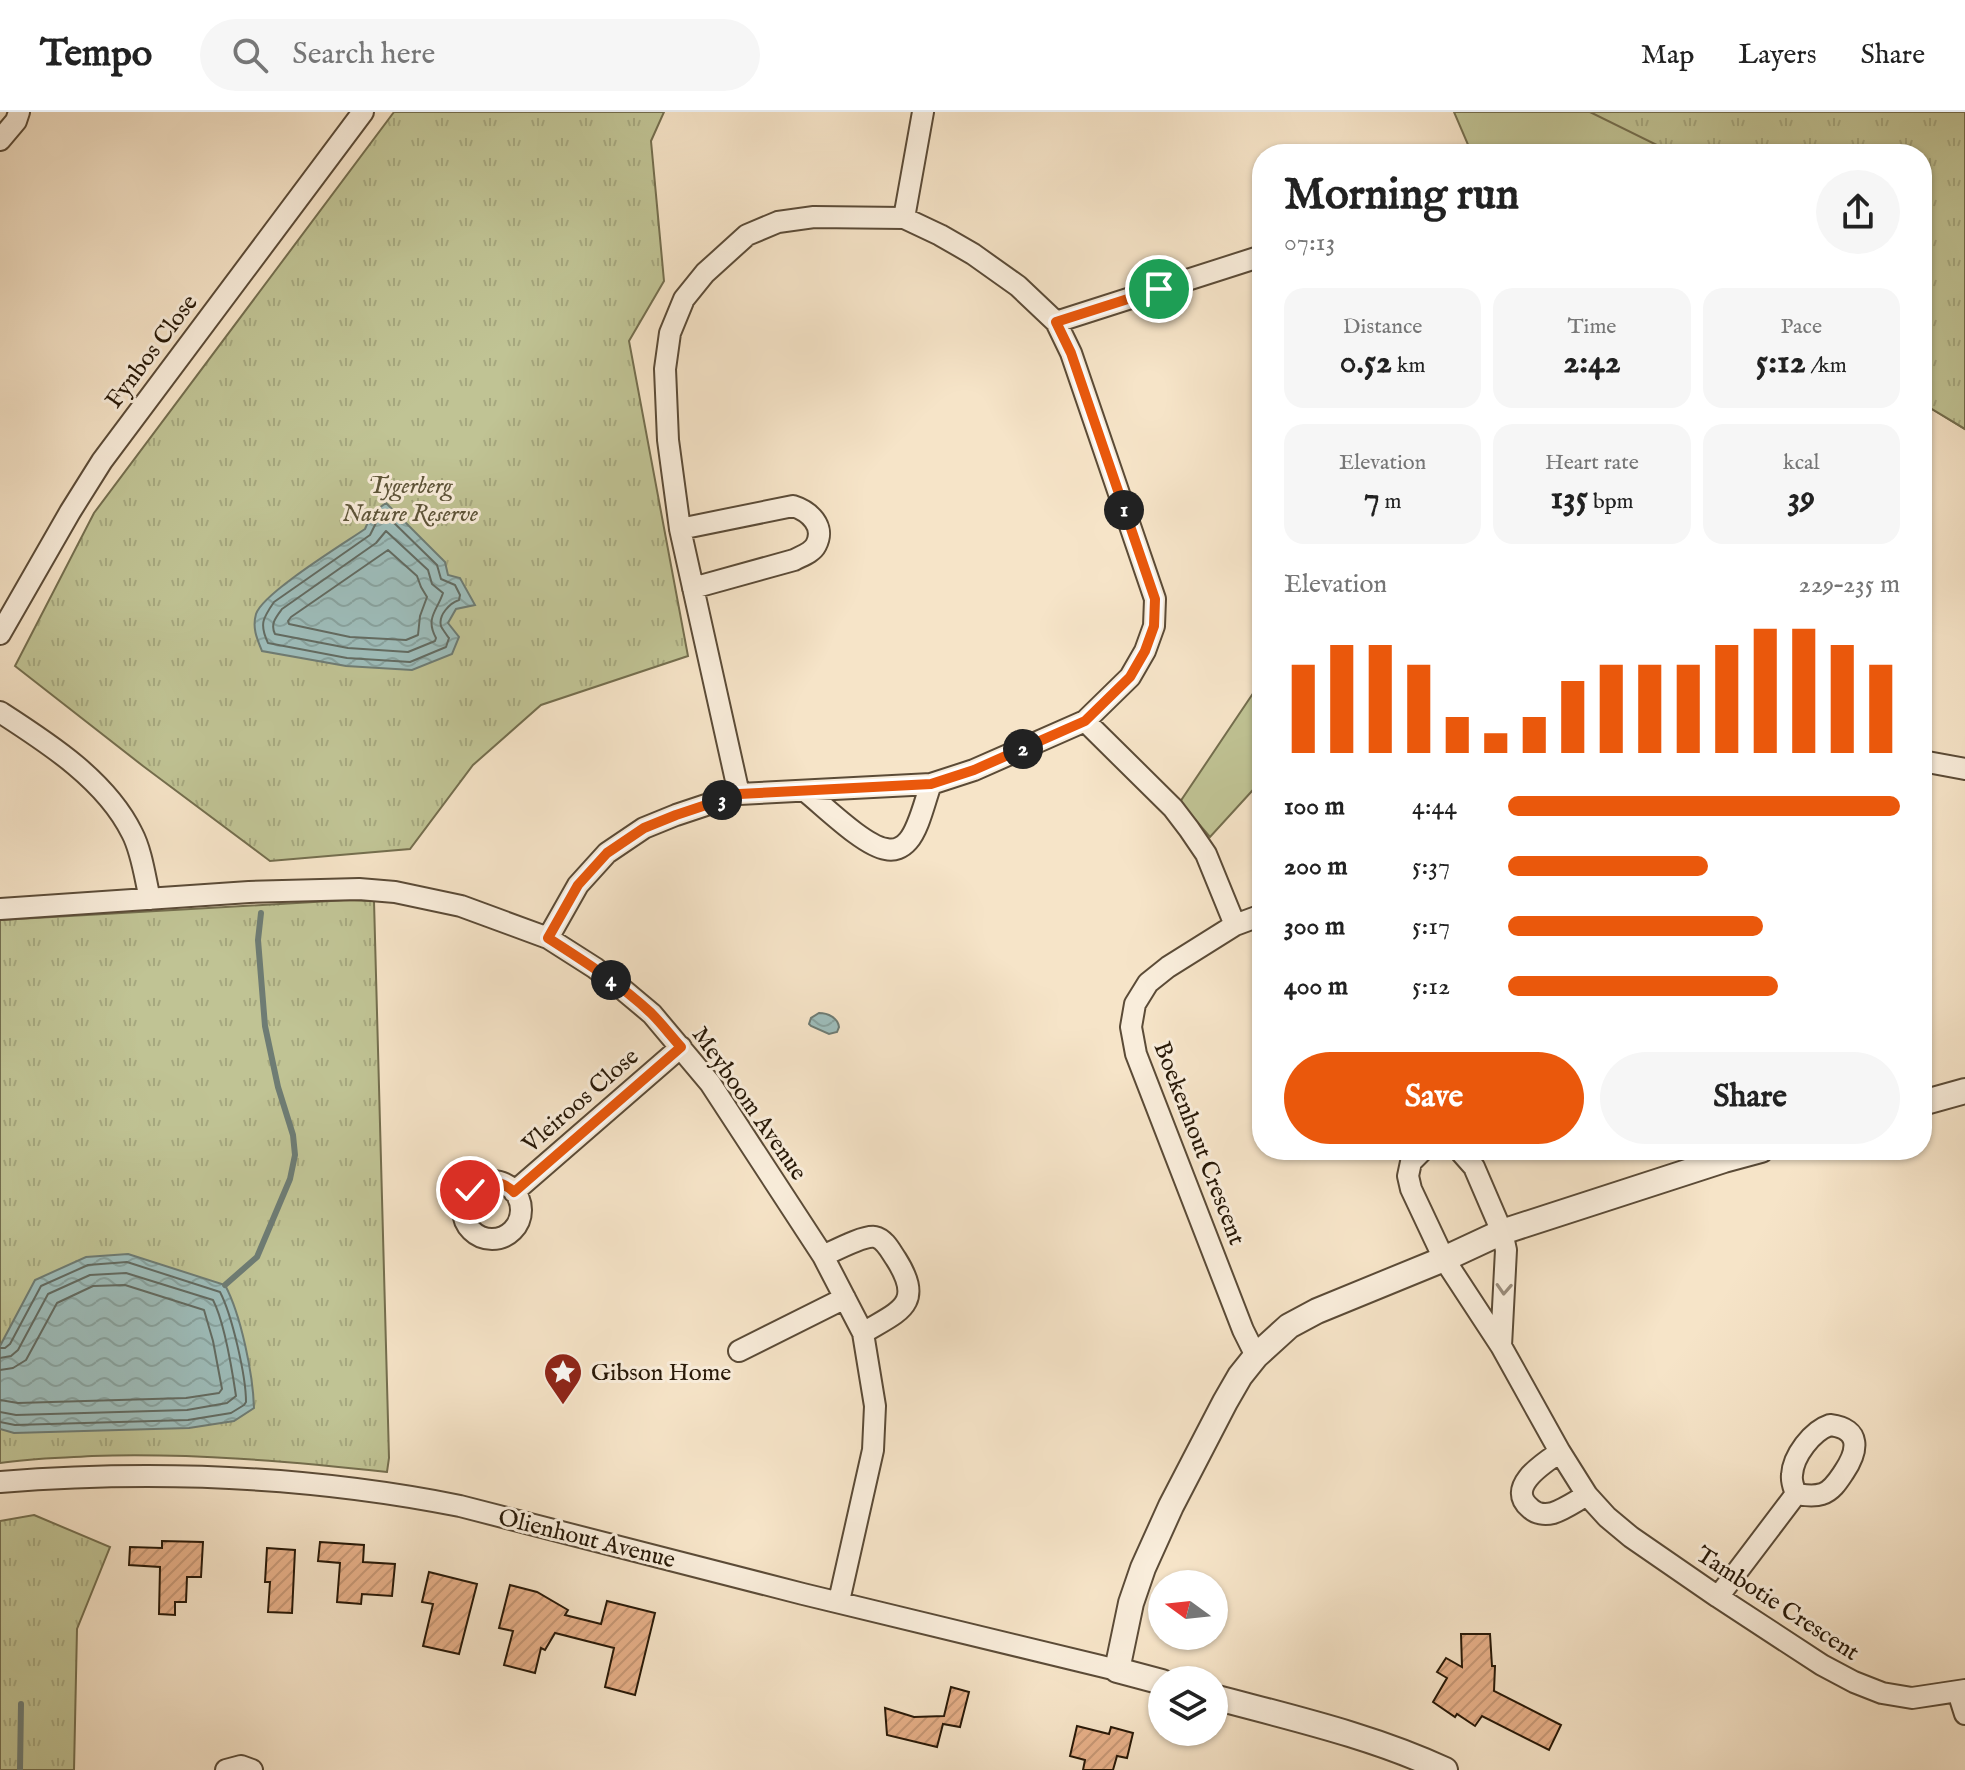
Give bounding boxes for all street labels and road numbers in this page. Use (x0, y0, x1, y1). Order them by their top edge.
street label: Fynbos Close (99, 289, 205, 415)
street label: Meyboom Avenue (684, 1021, 813, 1187)
street label: Boekenhout Crescent (1146, 1037, 1252, 1250)
street label: Vleiroos Close (515, 1042, 646, 1161)
street label: Olienhout Avenue (495, 1502, 678, 1576)
street label: Tambotie Crescent (1690, 1540, 1865, 1669)

